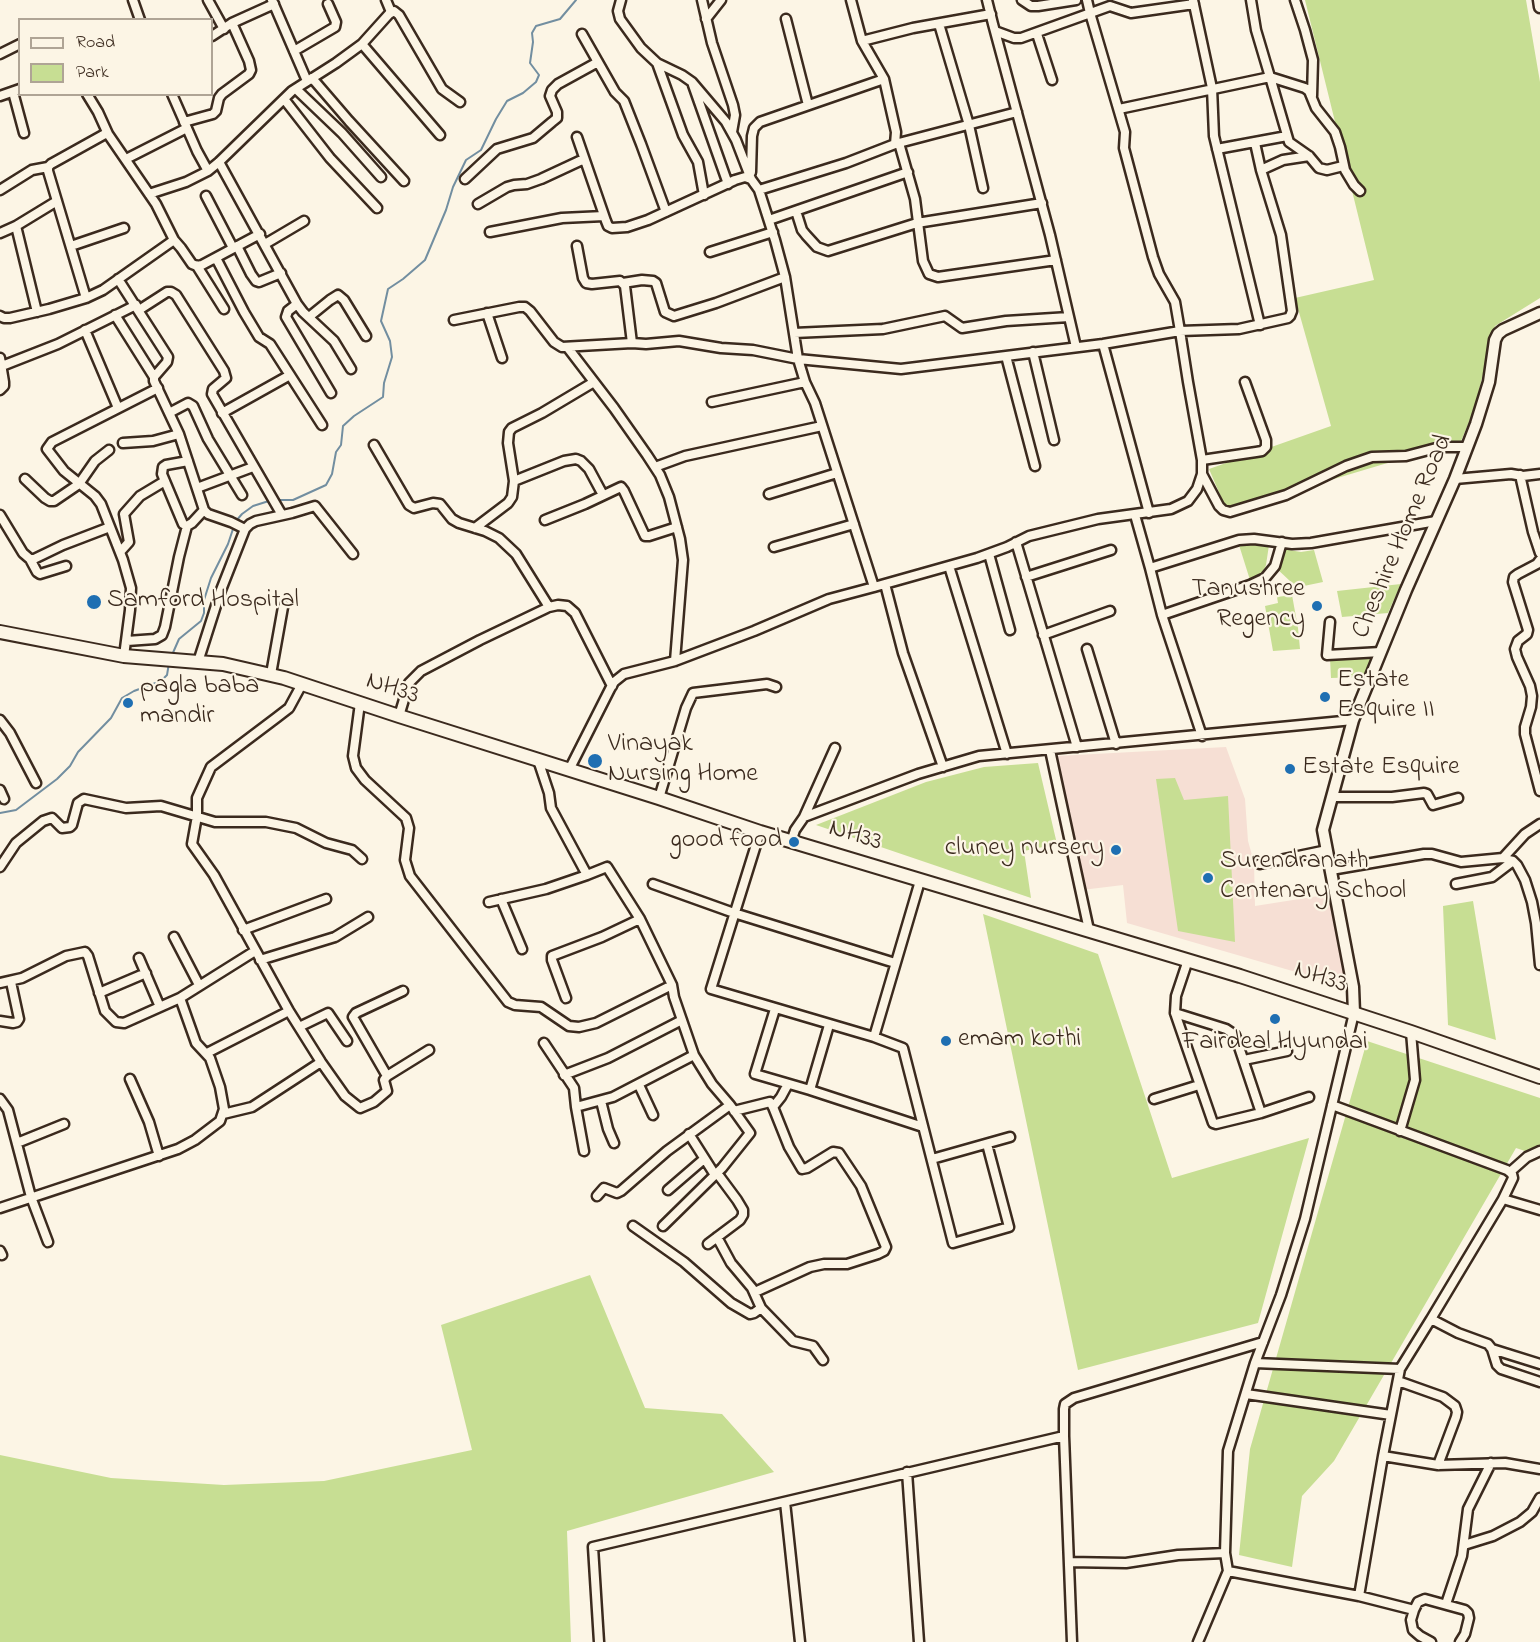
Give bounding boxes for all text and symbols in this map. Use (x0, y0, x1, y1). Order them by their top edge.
legend (18, 18, 213, 96)
text: Road (76, 30, 115, 56)
text: Park (76, 60, 109, 86)
street label: Cheshire Home Road (1347, 430, 1461, 644)
place label: Tanushree Regency (1192, 575, 1305, 636)
place label: Samford Hospital (107, 586, 299, 618)
marker: Samford Hospital (85, 593, 103, 611)
marker: Tanushree Regency (1310, 599, 1324, 613)
place label: Estate Esquire II (1337, 666, 1435, 728)
street label: NH33 (361, 667, 423, 713)
place label: pagla baba mandir (140, 672, 259, 734)
marker: Estate Esquire II (1318, 690, 1332, 704)
marker: pagla baba mandir (121, 696, 135, 710)
place label: Vinayak Nursing Home (608, 730, 758, 792)
marker: Vinayak Nursing Home (586, 752, 604, 770)
place label: Estate Esquire (1302, 753, 1460, 785)
marker: Estate Esquire (1283, 762, 1297, 776)
street label: NH33 (825, 814, 885, 860)
place label: good food (670, 826, 782, 858)
place label: cluney nursery (945, 834, 1104, 866)
marker: good food (787, 835, 801, 849)
marker: cluney nursery (1109, 843, 1123, 857)
place label: Surendranath Centenary School (1220, 847, 1406, 909)
marker: Surendranath Centenary School (1201, 871, 1215, 885)
street label: NH33 (1289, 956, 1351, 1002)
marker: Fairdeal Hyundai (1268, 1012, 1282, 1026)
place label: emam kothi (958, 1025, 1081, 1057)
place label: Fairdeal Hyundai (1182, 1028, 1368, 1060)
marker: emam kothi (939, 1034, 953, 1048)

